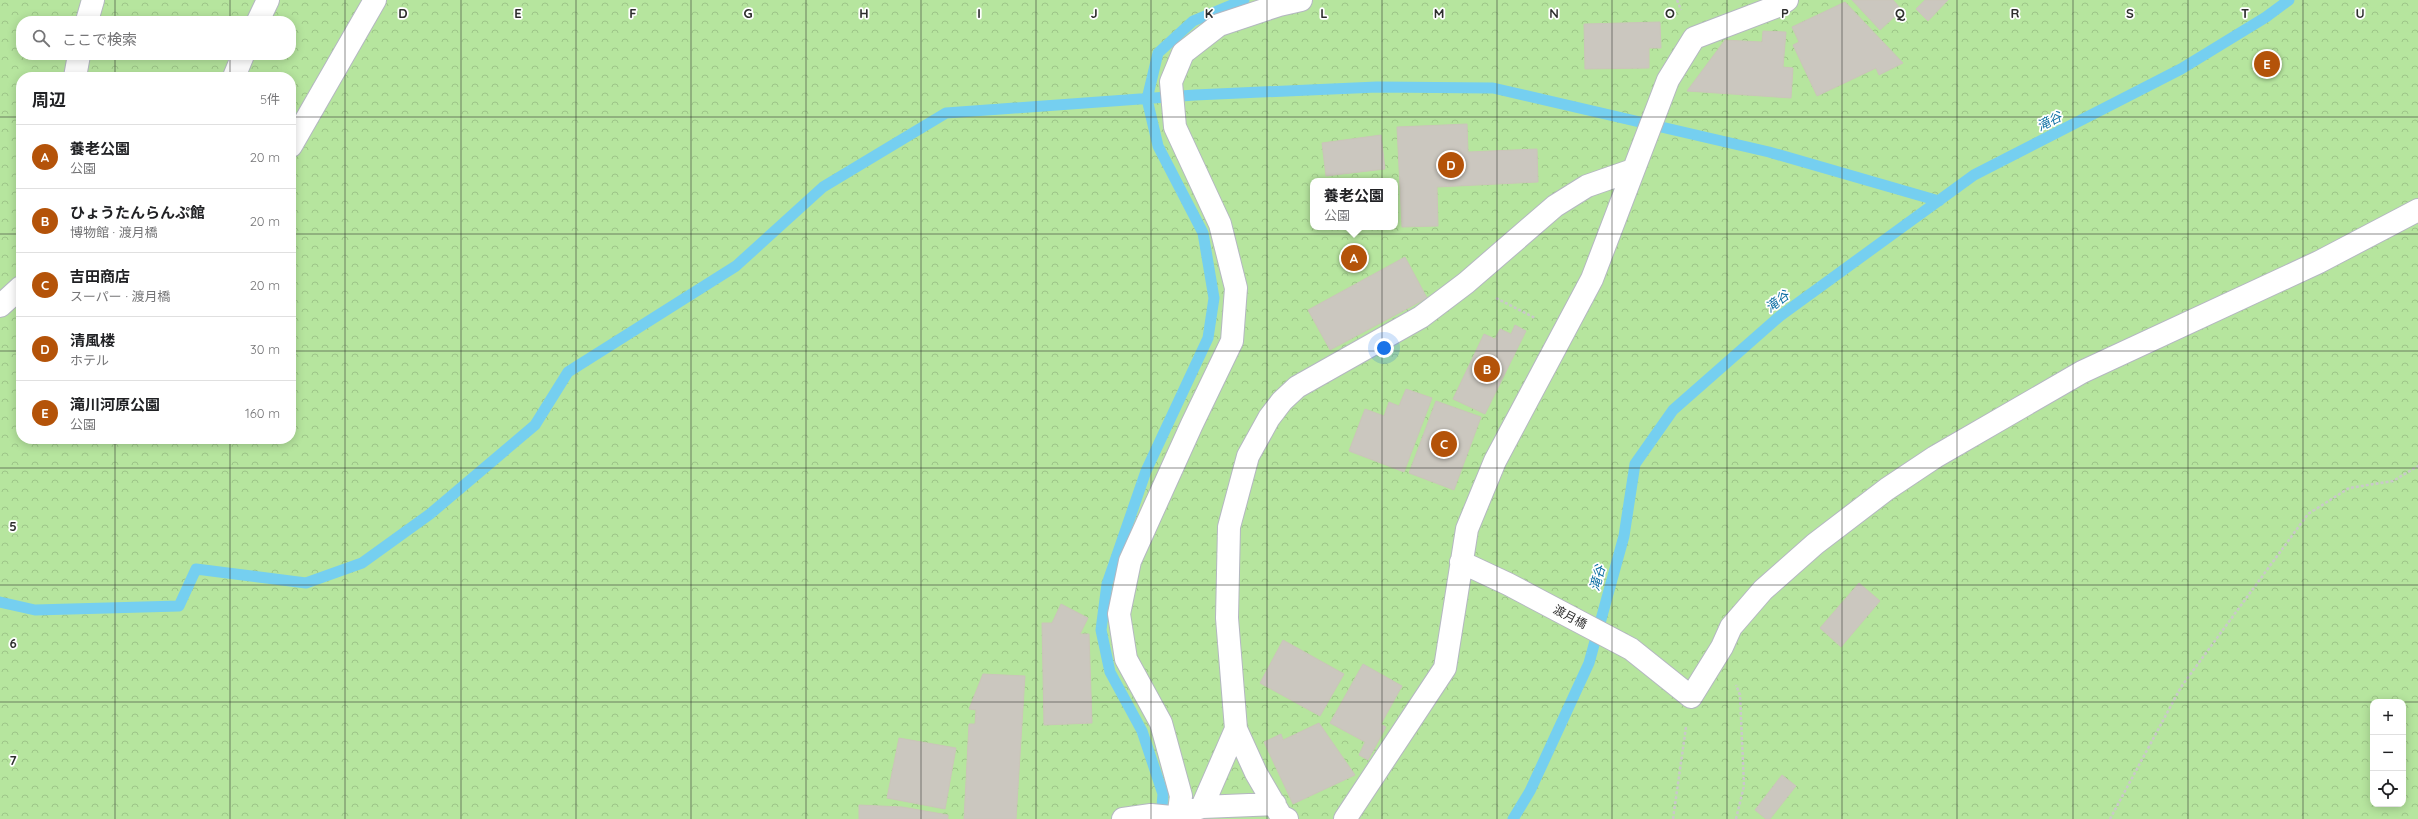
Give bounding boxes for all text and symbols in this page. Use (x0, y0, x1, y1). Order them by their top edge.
text: D (398, 5, 408, 21)
text: E (514, 5, 522, 21)
text: F (629, 5, 637, 21)
text: G (743, 5, 753, 21)
text: H (859, 5, 869, 21)
text: I (977, 5, 981, 21)
text: J (1090, 5, 1098, 21)
text: K (1205, 5, 1214, 21)
text: L (1320, 5, 1328, 21)
text: M (1434, 5, 1444, 21)
text: N (1549, 5, 1559, 21)
text: O (1665, 5, 1675, 21)
text: P (1781, 5, 1789, 21)
text: Q (1895, 5, 1906, 21)
text: R (2011, 5, 2020, 21)
text: S (2126, 5, 2134, 21)
text: T (2241, 5, 2249, 21)
text: U (2355, 5, 2365, 21)
search box (16, 16, 296, 60)
icon: search (30, 27, 52, 49)
text: ここで検索 (62, 30, 137, 49)
pin: E (2254, 49, 2280, 79)
text: 周辺 (32, 89, 66, 110)
text: 5件 (260, 91, 280, 107)
water label: 滝谷 (2034, 108, 2065, 134)
text: 養老公園 (70, 139, 130, 158)
text: A (41, 149, 49, 165)
text: 20 m (250, 149, 280, 165)
pin: D (1438, 150, 1464, 180)
text: 公園 (70, 160, 96, 176)
popup (1310, 178, 1398, 230)
text: 養老公園 (1324, 186, 1384, 205)
text: ひょうたんらんぷ館 (70, 203, 205, 222)
text: 公園 (1324, 207, 1350, 223)
text: B (41, 213, 49, 229)
text: 20 m (250, 213, 280, 229)
text: 博物館 · 渡月橋 (70, 224, 158, 240)
pin: A (1341, 243, 1367, 273)
text: 吉田商店 (70, 267, 130, 286)
text: C (41, 277, 49, 293)
text: 20 m (250, 277, 280, 293)
water label: 滝谷 (1762, 286, 1793, 315)
text: スーパー · 渡月橋 (70, 288, 171, 304)
text: 清風楼 (70, 331, 115, 350)
your location (1374, 338, 1394, 358)
text: D (40, 341, 50, 357)
text: 30 m (250, 341, 280, 357)
text: ホテル (70, 352, 109, 368)
pin: B (1474, 354, 1500, 384)
text: 滝川河原公園 (70, 395, 160, 414)
text: E (41, 405, 49, 421)
text: 160 m (245, 405, 280, 421)
text: 公園 (70, 416, 96, 432)
pin: C (1431, 429, 1457, 459)
text: 5 (9, 518, 17, 534)
water label: 滝谷 (1586, 562, 1608, 593)
street label: 渡月橋 (1551, 601, 1590, 632)
text: 6 (9, 635, 17, 651)
map controls (2370, 699, 2406, 807)
button: + (2370, 699, 2406, 735)
button: − (2370, 735, 2406, 771)
text: 7 (9, 752, 17, 768)
button: locate (2370, 771, 2406, 807)

